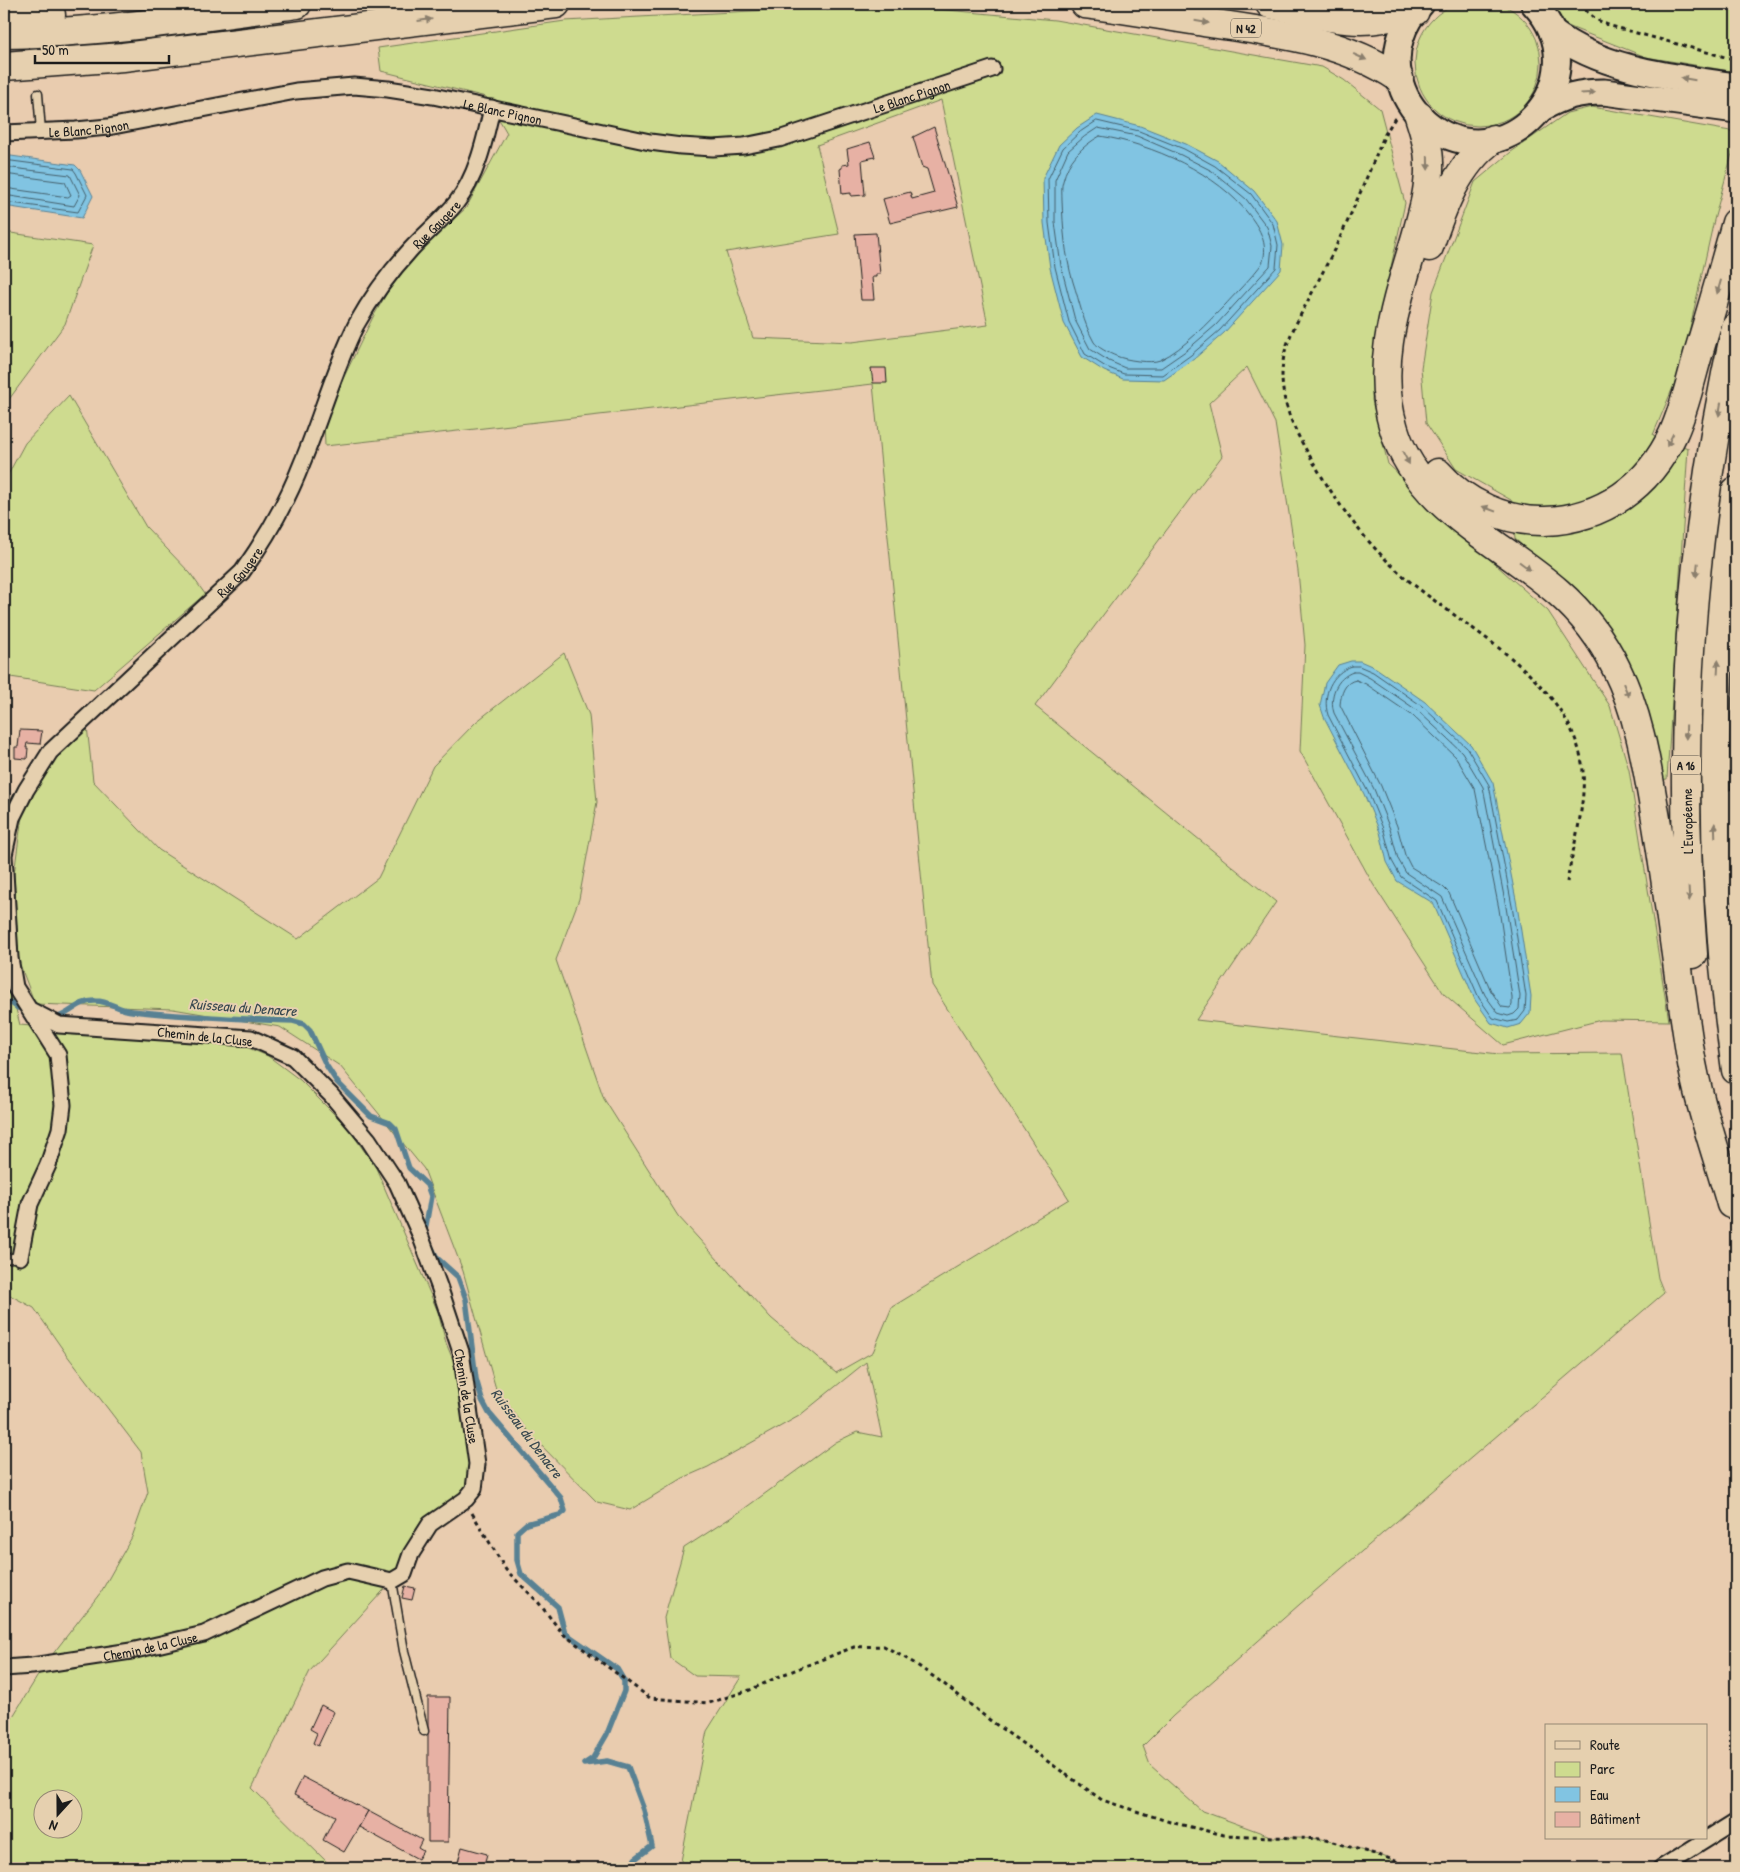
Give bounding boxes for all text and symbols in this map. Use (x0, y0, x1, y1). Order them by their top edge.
one-way arrow (417, 16, 433, 24)
one-way arrow (1195, 18, 1211, 26)
road number: N 42 (1231, 18, 1261, 38)
scale bar (35, 32, 169, 64)
text: 50 m (42, 39, 69, 60)
one-way arrow (1353, 54, 1367, 62)
street label: Le Blanc Pignon (871, 74, 952, 117)
one-way arrow (1680, 74, 1696, 82)
one-way arrow (1580, 88, 1596, 96)
street label: Le Blanc Pignon (462, 93, 544, 128)
street label: Le Blanc Pignon (49, 114, 130, 141)
one-way arrow (1425, 156, 1433, 172)
street label: Rue Gaugere (407, 195, 465, 252)
one-way arrow (1714, 279, 1722, 294)
one-way arrow (1715, 401, 1723, 417)
one-way arrow (1666, 433, 1674, 448)
one-way arrow (1402, 450, 1410, 465)
one-way arrow (1481, 505, 1496, 513)
street label: Rue Gaugere (212, 542, 267, 601)
one-way arrow (1518, 561, 1532, 571)
one-way arrow (1693, 562, 1701, 578)
one-way arrow (1714, 659, 1722, 675)
one-way arrow (1623, 683, 1631, 697)
one-way arrow (1682, 724, 1690, 740)
road number: A 16 (1671, 756, 1701, 774)
street label: L'Européenne (1677, 788, 1698, 854)
one-way arrow (1711, 822, 1719, 838)
one-way arrow (1686, 886, 1694, 902)
water label: Ruisseau du Denacre (189, 993, 298, 1021)
street label: Chemin de la Cluse (156, 1022, 254, 1051)
street label: Chemin de la Cluse (450, 1347, 484, 1445)
water label: Ruisseau du Denacre (486, 1384, 568, 1483)
street label: Chemin de la Cluse (102, 1626, 200, 1665)
legend (1545, 1724, 1708, 1840)
text: Route (1590, 1734, 1620, 1755)
text: Parc (1590, 1758, 1615, 1779)
text: Eau (1590, 1784, 1609, 1805)
north arrow (32, 1790, 82, 1840)
text: Bâtiment (1590, 1808, 1641, 1829)
text: N (46, 1816, 60, 1837)

